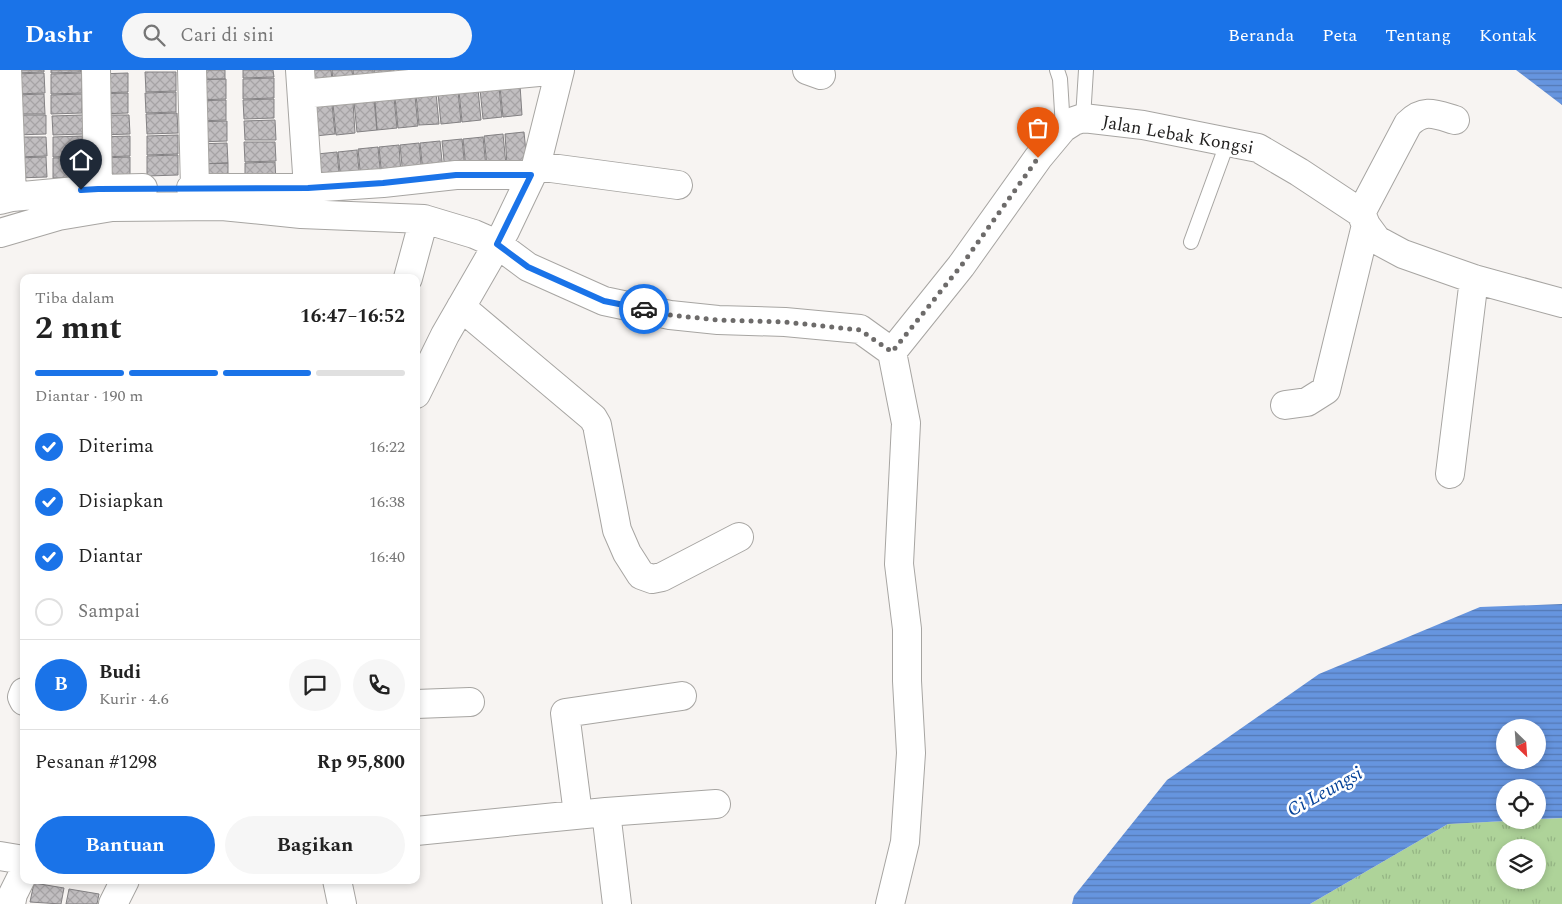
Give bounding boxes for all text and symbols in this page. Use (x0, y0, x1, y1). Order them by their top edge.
search box (122, 13, 472, 58)
text: Dashr (25, 17, 92, 53)
icon: search (140, 21, 168, 49)
text: Cari di sini (180, 21, 274, 50)
text: Beranda (1228, 22, 1294, 49)
text: Peta (1322, 22, 1357, 49)
text: Tentang (1385, 22, 1451, 49)
text: Kontak (1479, 22, 1537, 49)
pin (1017, 107, 1059, 158)
street label: Jalan Lebak Kongsi (1100, 108, 1256, 162)
icon: bag (1024, 114, 1052, 142)
pin (60, 139, 102, 190)
icon: home (67, 146, 95, 174)
courier (619, 284, 669, 334)
text: Tiba dalam (35, 286, 115, 310)
icon: car (630, 295, 658, 323)
text: 16:47–16:52 (300, 302, 405, 331)
text: 2 mnt (35, 304, 122, 353)
text: Diantar · 190 m (35, 384, 143, 408)
text: Diterima (78, 432, 154, 461)
icon: check (35, 433, 63, 461)
text: 16:22 (369, 435, 405, 459)
text: Disiapkan (78, 487, 164, 516)
icon: check (35, 488, 63, 516)
text: 16:38 (369, 490, 405, 514)
text: Diantar (78, 542, 143, 571)
icon: check (35, 543, 63, 571)
text: 16:40 (369, 545, 405, 569)
text: Sampai (78, 597, 140, 626)
text: Budi (99, 658, 141, 687)
button: chat (289, 659, 341, 711)
button: phone (353, 659, 405, 711)
text: B (54, 670, 68, 699)
text: Kurir · 4.6 (99, 687, 169, 711)
north arrow (1496, 719, 1546, 769)
map controls (1496, 719, 1546, 889)
text: Pesanan #1298 (35, 748, 157, 777)
text: Rp 95,800 (317, 748, 405, 777)
water label: Ci Leungsi (1282, 759, 1368, 825)
button: locate (1496, 779, 1546, 829)
button: Bantuan (35, 816, 215, 874)
button: Bagikan (225, 816, 405, 874)
button: layers (1496, 839, 1546, 889)

